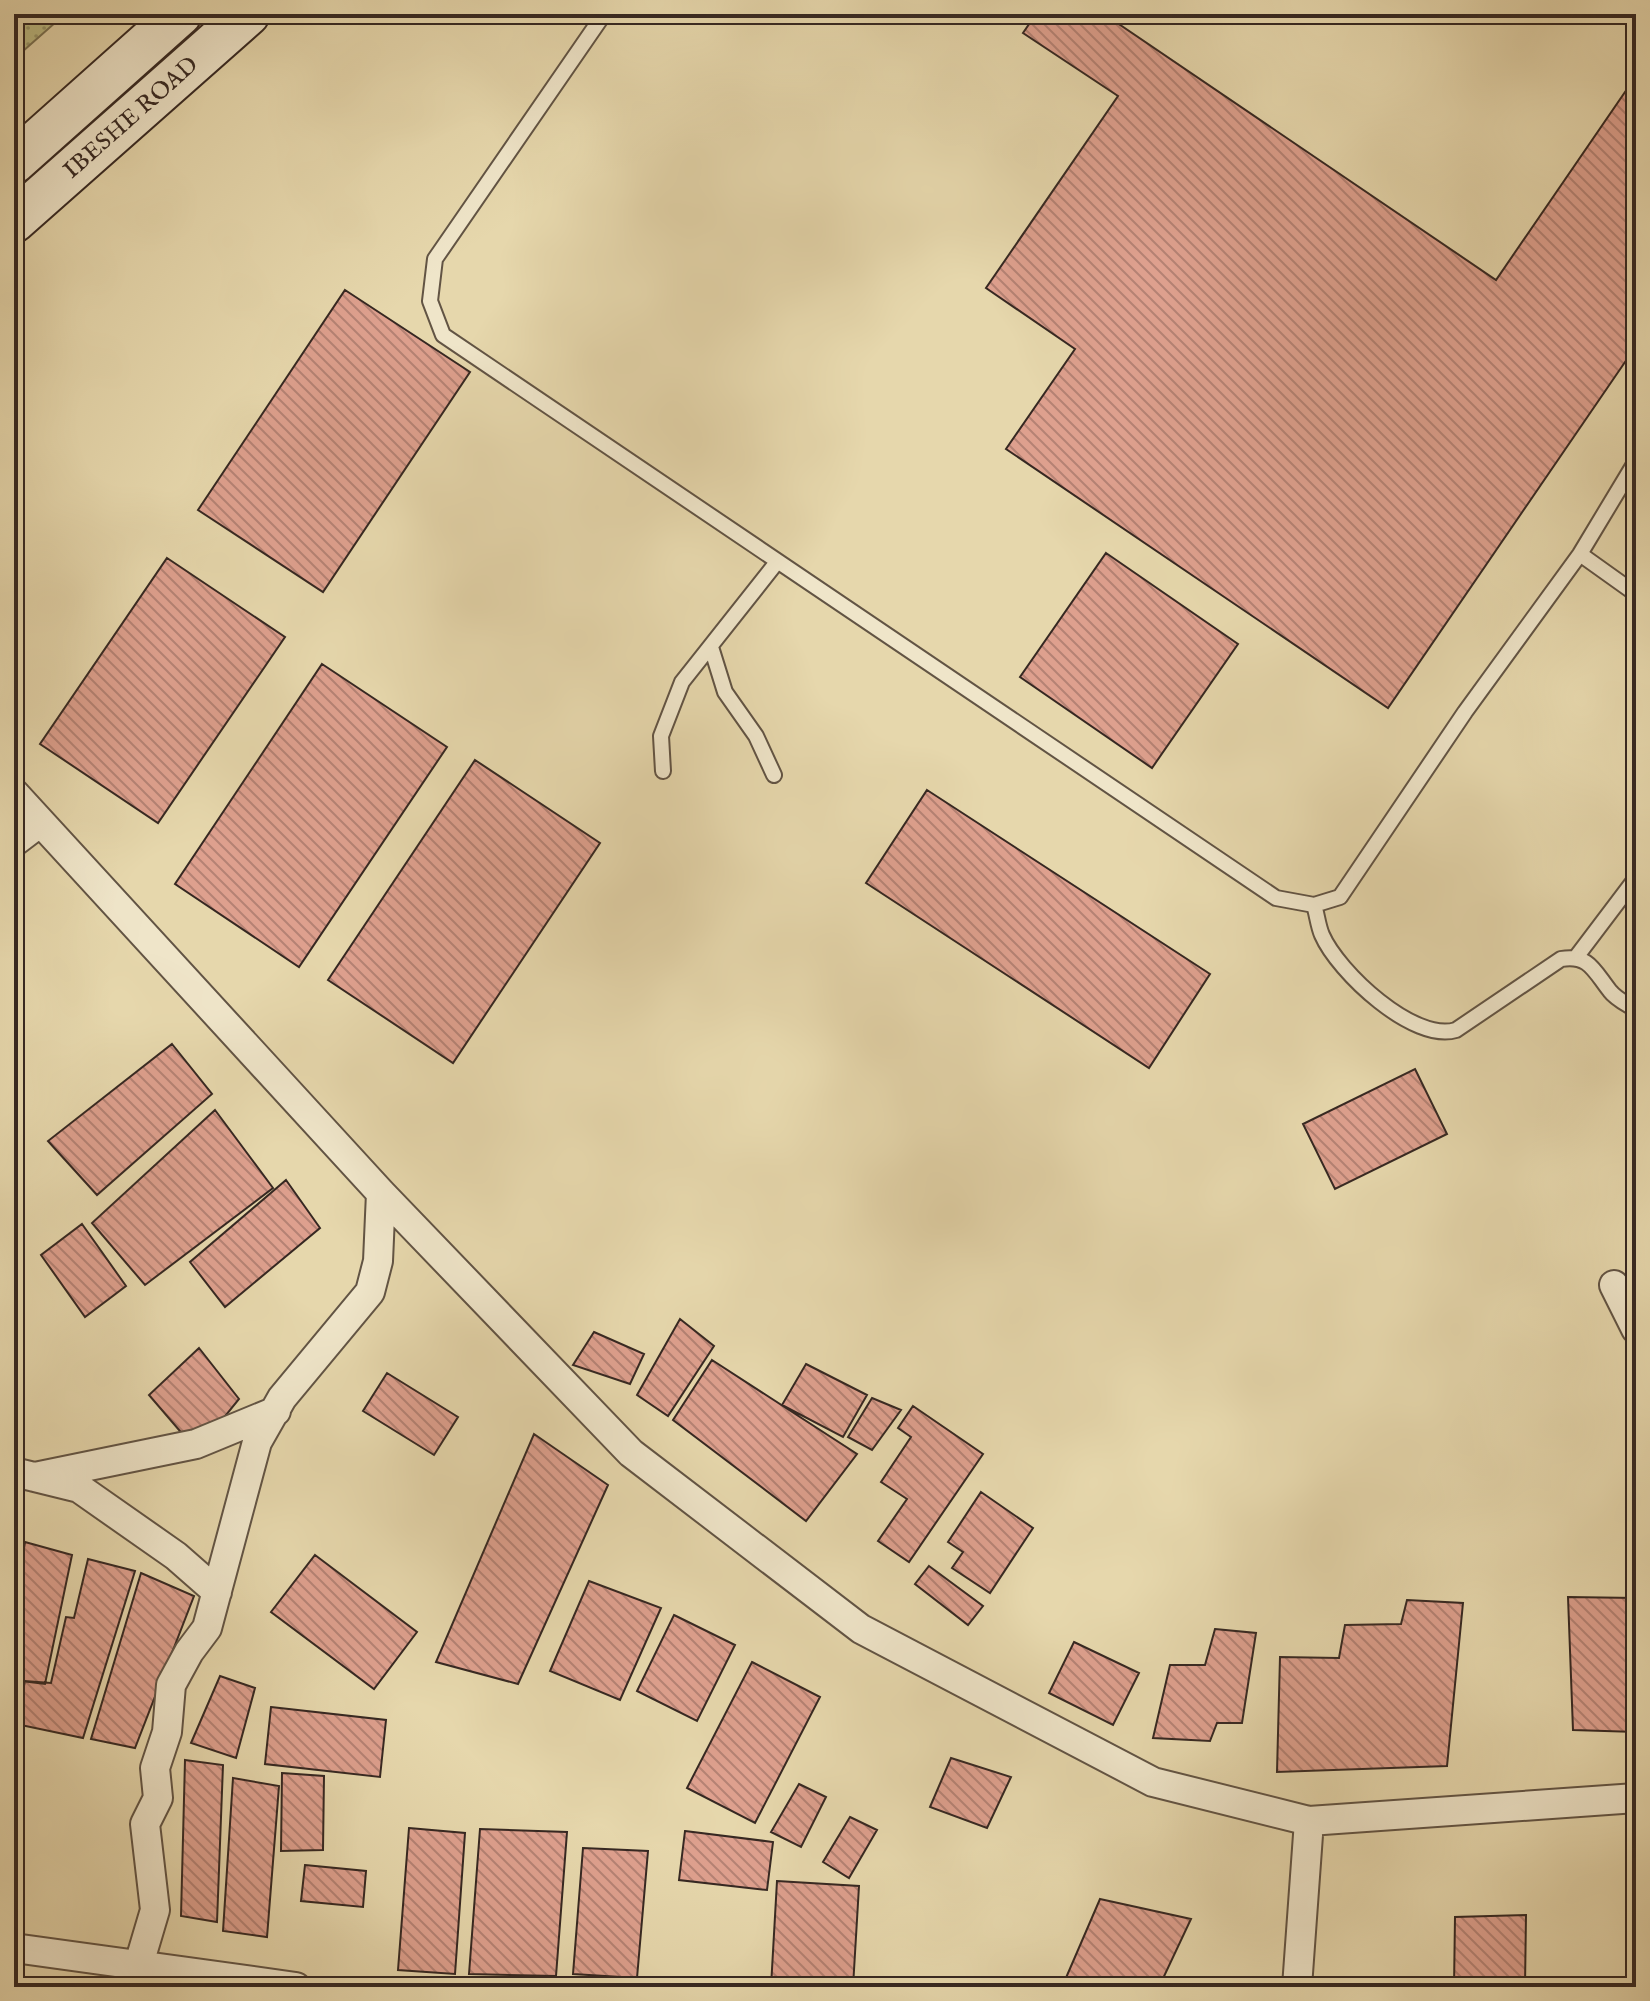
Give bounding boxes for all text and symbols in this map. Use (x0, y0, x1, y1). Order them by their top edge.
street label: IBESHE ROAD (57, 50, 205, 186)

